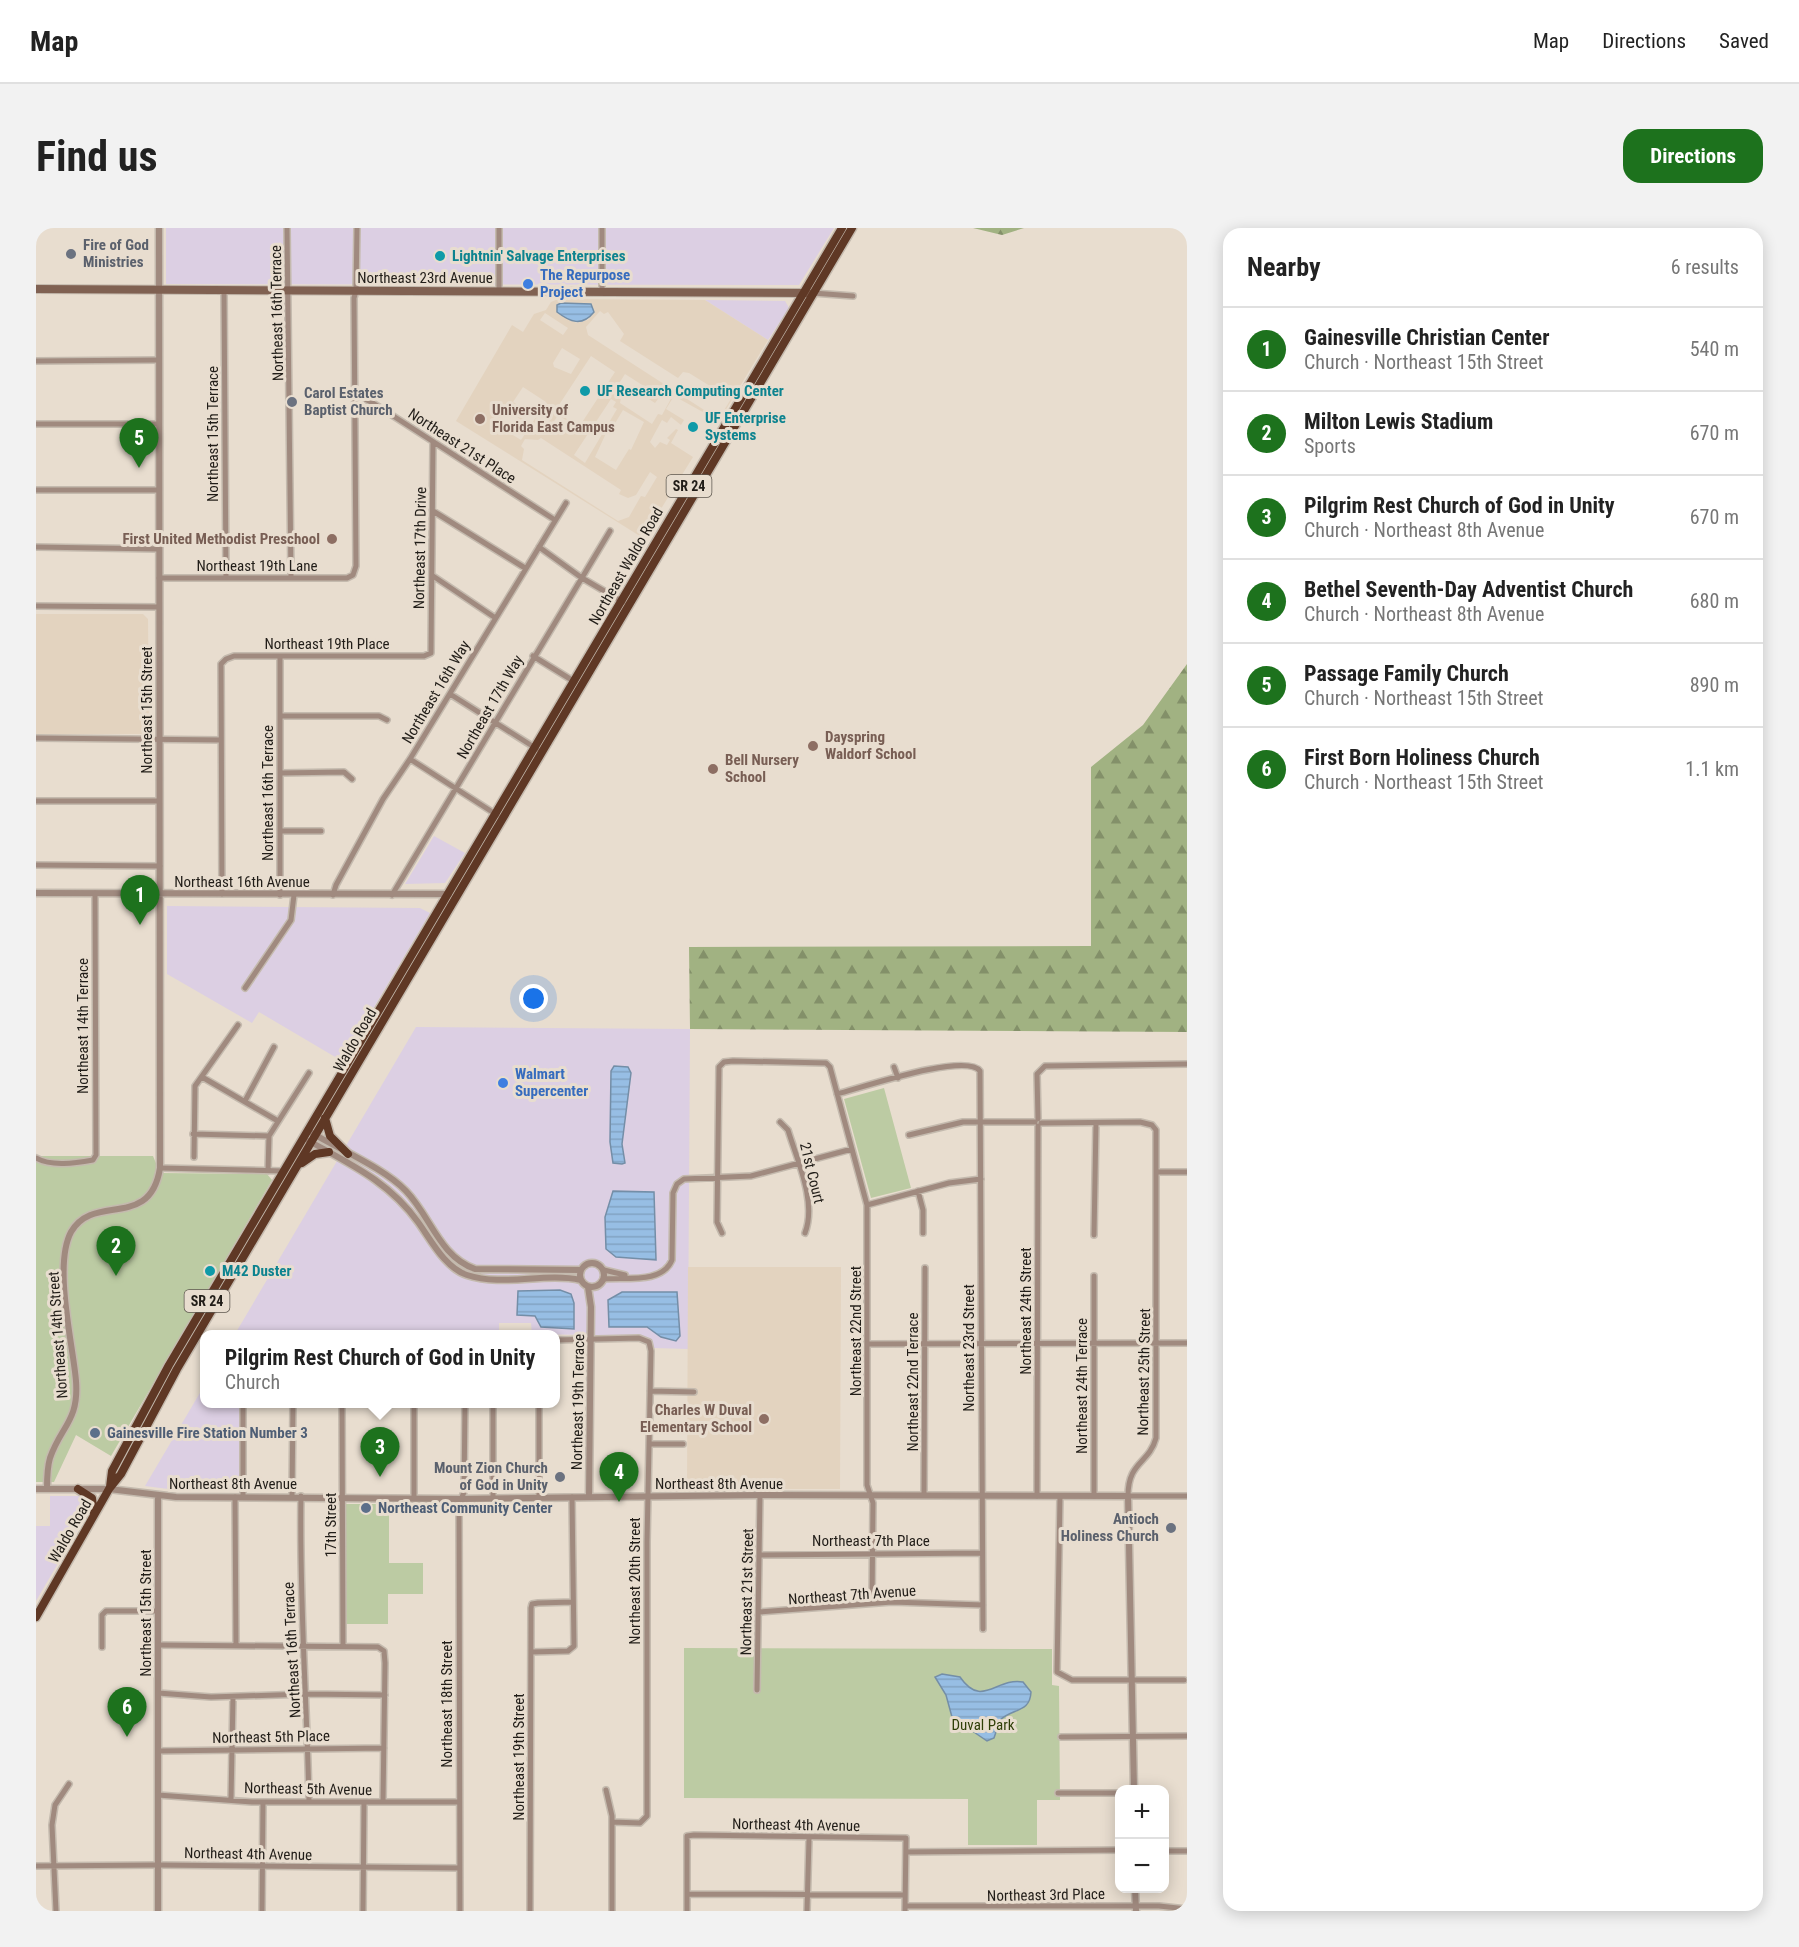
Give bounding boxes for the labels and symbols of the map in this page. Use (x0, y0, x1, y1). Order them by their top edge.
place label: Fire of God Ministries (83, 236, 149, 271)
street label: Northeast 16th Terrace (267, 245, 287, 381)
marker: Fire of God Ministries (64, 247, 78, 261)
place label: Lightnin' Salvage Enterprises (452, 247, 626, 265)
marker: Lightnin' Salvage Enterprises (433, 249, 447, 263)
place label: The Repurpose Project (540, 266, 630, 301)
street label: Northeast 23rd Avenue (357, 269, 493, 287)
marker: The Repurpose Project (521, 277, 535, 291)
street label: Northeast 15th Terrace (204, 366, 222, 502)
place label: UF Research Computing Center (597, 382, 784, 400)
place label: Carol Estates Baptist Church (304, 384, 393, 419)
marker: UF Research Computing Center (578, 384, 592, 398)
marker: Carol Estates Baptist Church (285, 395, 299, 409)
place label: University of Florida East Campus (492, 401, 615, 436)
street label: Northeast 21st Place (405, 404, 519, 488)
place label: UF Enterprise Systems (705, 409, 786, 444)
marker: University of Florida East Campus (473, 412, 487, 426)
pin: 5 (120, 418, 158, 468)
marker: UF Enterprise Systems (686, 420, 700, 434)
road number: SR 24 (666, 475, 712, 497)
street label: Northeast 17th Drive (410, 487, 430, 609)
street label: Northeast Waldo Road (585, 504, 667, 628)
place label: First United Methodist Preschool (122, 530, 320, 548)
marker: First United Methodist Preschool (325, 532, 339, 546)
street label: Northeast 19th Lane (197, 557, 317, 575)
street label: Northeast 19th Place (264, 635, 390, 653)
street label: Northeast 16th Way (398, 637, 474, 747)
street label: Northeast 15th Street (138, 646, 156, 774)
street label: Northeast 17th Way (453, 652, 527, 762)
street label: Northeast 16th Terrace (259, 725, 277, 861)
place label: Dayspring Waldorf School (825, 728, 916, 763)
marker: Dayspring Waldorf School (806, 739, 820, 753)
place label: Bell Nursery School (725, 751, 799, 786)
marker: Bell Nursery School (706, 762, 720, 776)
street label: Northeast 16th Avenue (174, 873, 310, 891)
pin: 1 (120, 876, 160, 925)
street label: Northeast 14th Terrace (74, 958, 92, 1094)
your location (519, 984, 548, 1013)
street label: Waldo Road (330, 1005, 380, 1075)
place label: Walmart Supercenter (515, 1065, 588, 1100)
marker: Walmart Supercenter (496, 1076, 510, 1090)
street label: 21st Court (796, 1141, 828, 1205)
pin: 2 (96, 1226, 136, 1276)
street label: Northeast 24th Street (1017, 1247, 1035, 1375)
place label: M42 Duster (222, 1262, 291, 1280)
marker: M42 Duster (203, 1264, 217, 1278)
street label: Northeast 22nd Street (847, 1266, 865, 1396)
street label: Northeast 14th Street (45, 1271, 71, 1399)
street label: Northeast 23rd Street (960, 1284, 978, 1412)
road number: SR 24 (184, 1290, 230, 1312)
street label: Northeast 25th Street (1134, 1308, 1154, 1436)
street label: Northeast 22nd Terrace (904, 1312, 922, 1452)
street label: Northeast 24th Terrace (1073, 1318, 1091, 1454)
street label: Northeast 19th Terrace (568, 1334, 588, 1470)
place label: Charles W Duval Elementary School (640, 1401, 752, 1436)
marker: Charles W Duval Elementary School (757, 1412, 771, 1426)
place label: Gainesville Fire Station Number 3 (107, 1424, 308, 1442)
marker: Gainesville Fire Station Number 3 (88, 1426, 102, 1440)
pin: 3 (360, 1428, 400, 1477)
pin: 4 (600, 1452, 638, 1502)
place label: Mount Zion Church of God in Unity (434, 1459, 548, 1494)
marker: Mount Zion Church of God in Unity (553, 1470, 567, 1484)
street label: Northeast 8th Avenue (169, 1475, 297, 1493)
street label: Northeast 8th Avenue (655, 1475, 783, 1493)
street label: 17th Street (322, 1492, 340, 1558)
street label: Waldo Road (45, 1496, 95, 1566)
place label: Northeast Community Center (378, 1499, 552, 1517)
marker: Northeast Community Center (359, 1501, 373, 1515)
place label: Antioch Holiness Church (1061, 1510, 1159, 1545)
street label: Northeast 20th Street (626, 1517, 644, 1645)
marker: Antioch Holiness Church (1164, 1521, 1178, 1535)
street label: Northeast 21st Street (737, 1528, 757, 1656)
street label: Northeast 7th Place (812, 1532, 930, 1550)
street label: Northeast 15th Street (137, 1549, 155, 1677)
street label: Northeast 16th Terrace (279, 1582, 305, 1718)
street label: Northeast 7th Avenue (787, 1582, 917, 1608)
street label: Northeast 18th Street (438, 1640, 456, 1768)
pin: 6 (108, 1688, 146, 1737)
street label: Northeast 19th Street (510, 1693, 528, 1821)
park label: Duval Park (952, 1716, 1015, 1734)
street label: Northeast 5th Place (212, 1727, 330, 1747)
street label: Northeast 5th Avenue (244, 1779, 372, 1799)
street label: Northeast 4th Avenue (732, 1815, 860, 1835)
street label: Northeast 4th Avenue (184, 1844, 312, 1864)
street label: Northeast 3rd Place (987, 1885, 1105, 1905)

